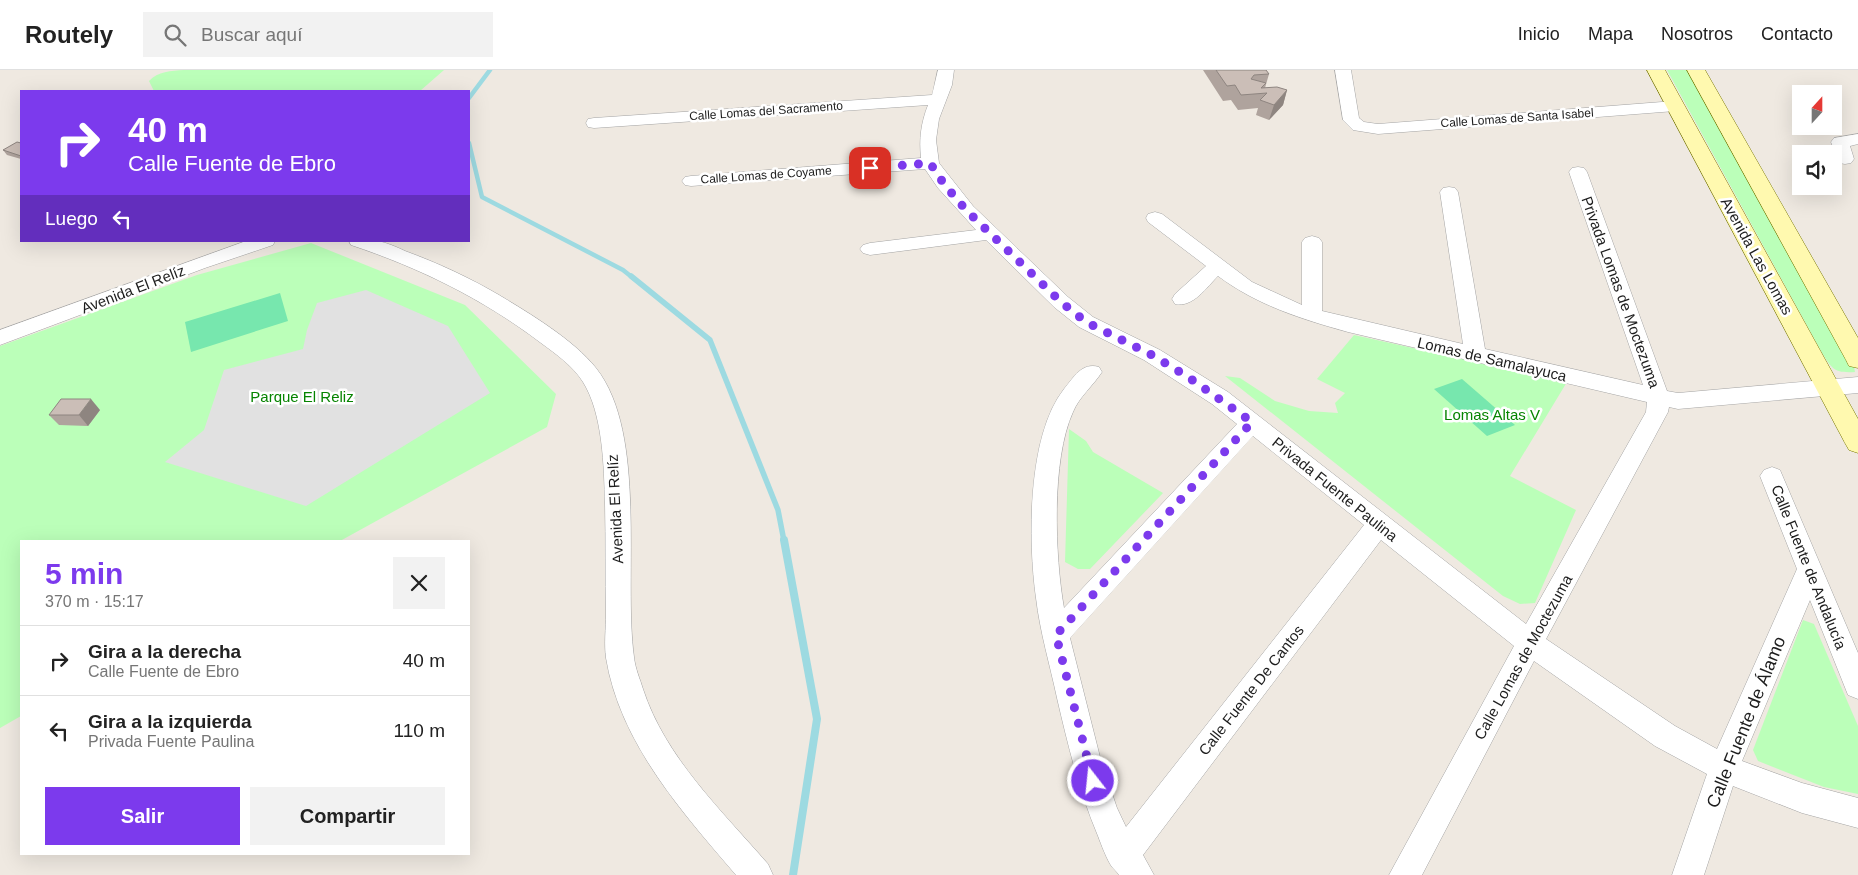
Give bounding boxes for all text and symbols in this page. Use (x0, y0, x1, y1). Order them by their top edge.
search box (143, 12, 493, 57)
text: Routely (25, 21, 113, 48)
icon: search (161, 21, 189, 49)
text: Buscar aquí (201, 24, 302, 45)
text: Inicio (1518, 24, 1560, 44)
text: Mapa (1588, 24, 1633, 44)
text: Nosotros (1661, 24, 1733, 44)
text: Contacto (1761, 24, 1833, 44)
north arrow (1792, 85, 1842, 135)
map controls (1792, 85, 1842, 195)
street label: Calle Lomas del Sacramento (689, 99, 844, 123)
street label: Calle Lomas de Santa Isabel (1440, 106, 1594, 130)
icon: right (45, 110, 110, 175)
text: 40 m (128, 110, 208, 149)
button: sound (1792, 145, 1842, 195)
pin (849, 147, 891, 189)
text: Calle Fuente de Ebro (128, 151, 336, 176)
icon: arrive (856, 154, 884, 182)
street label: Calle Lomas de Coyame (700, 163, 832, 187)
street label: Privada Lomas de Moctezuma (1578, 194, 1664, 391)
street label: Avenida Las Lomas (1718, 194, 1796, 318)
icon: left (108, 205, 136, 233)
text: Luego (45, 208, 98, 229)
street label: Avenida El Relíz (79, 261, 187, 317)
street label: Lomas de Samalayuca (1416, 334, 1569, 385)
park label: Parque El Reliz (250, 388, 354, 405)
park label: Lomas Altas V (1444, 406, 1540, 423)
street label: Privada Fuente Paulina (1269, 433, 1401, 545)
street label: Avenida El Relíz (604, 454, 626, 564)
street label: Calle Fuente de Andalucía (1768, 482, 1850, 652)
text: 5 min (45, 557, 123, 590)
button: close (393, 557, 445, 609)
street label: Calle Lomas de Moctezuma (1470, 571, 1576, 742)
text: 370 m · 15:17 (45, 593, 144, 610)
street label: Calle Fuente De Cantos (1195, 622, 1307, 758)
street label: Calle Fuente de Álamo (1702, 633, 1790, 811)
text: Gira a la derecha (88, 641, 241, 662)
icon: right (45, 647, 73, 675)
text: 40 m (403, 650, 445, 671)
text: Calle Fuente de Ebro (88, 663, 239, 680)
text: Gira a la izquierda (88, 711, 252, 732)
icon: left (45, 717, 73, 745)
text: 110 m (394, 720, 445, 741)
text: Privada Fuente Paulina (88, 733, 254, 750)
position arrow (1066, 754, 1118, 806)
button: Salir (45, 787, 240, 845)
button: Compartir (250, 787, 445, 845)

